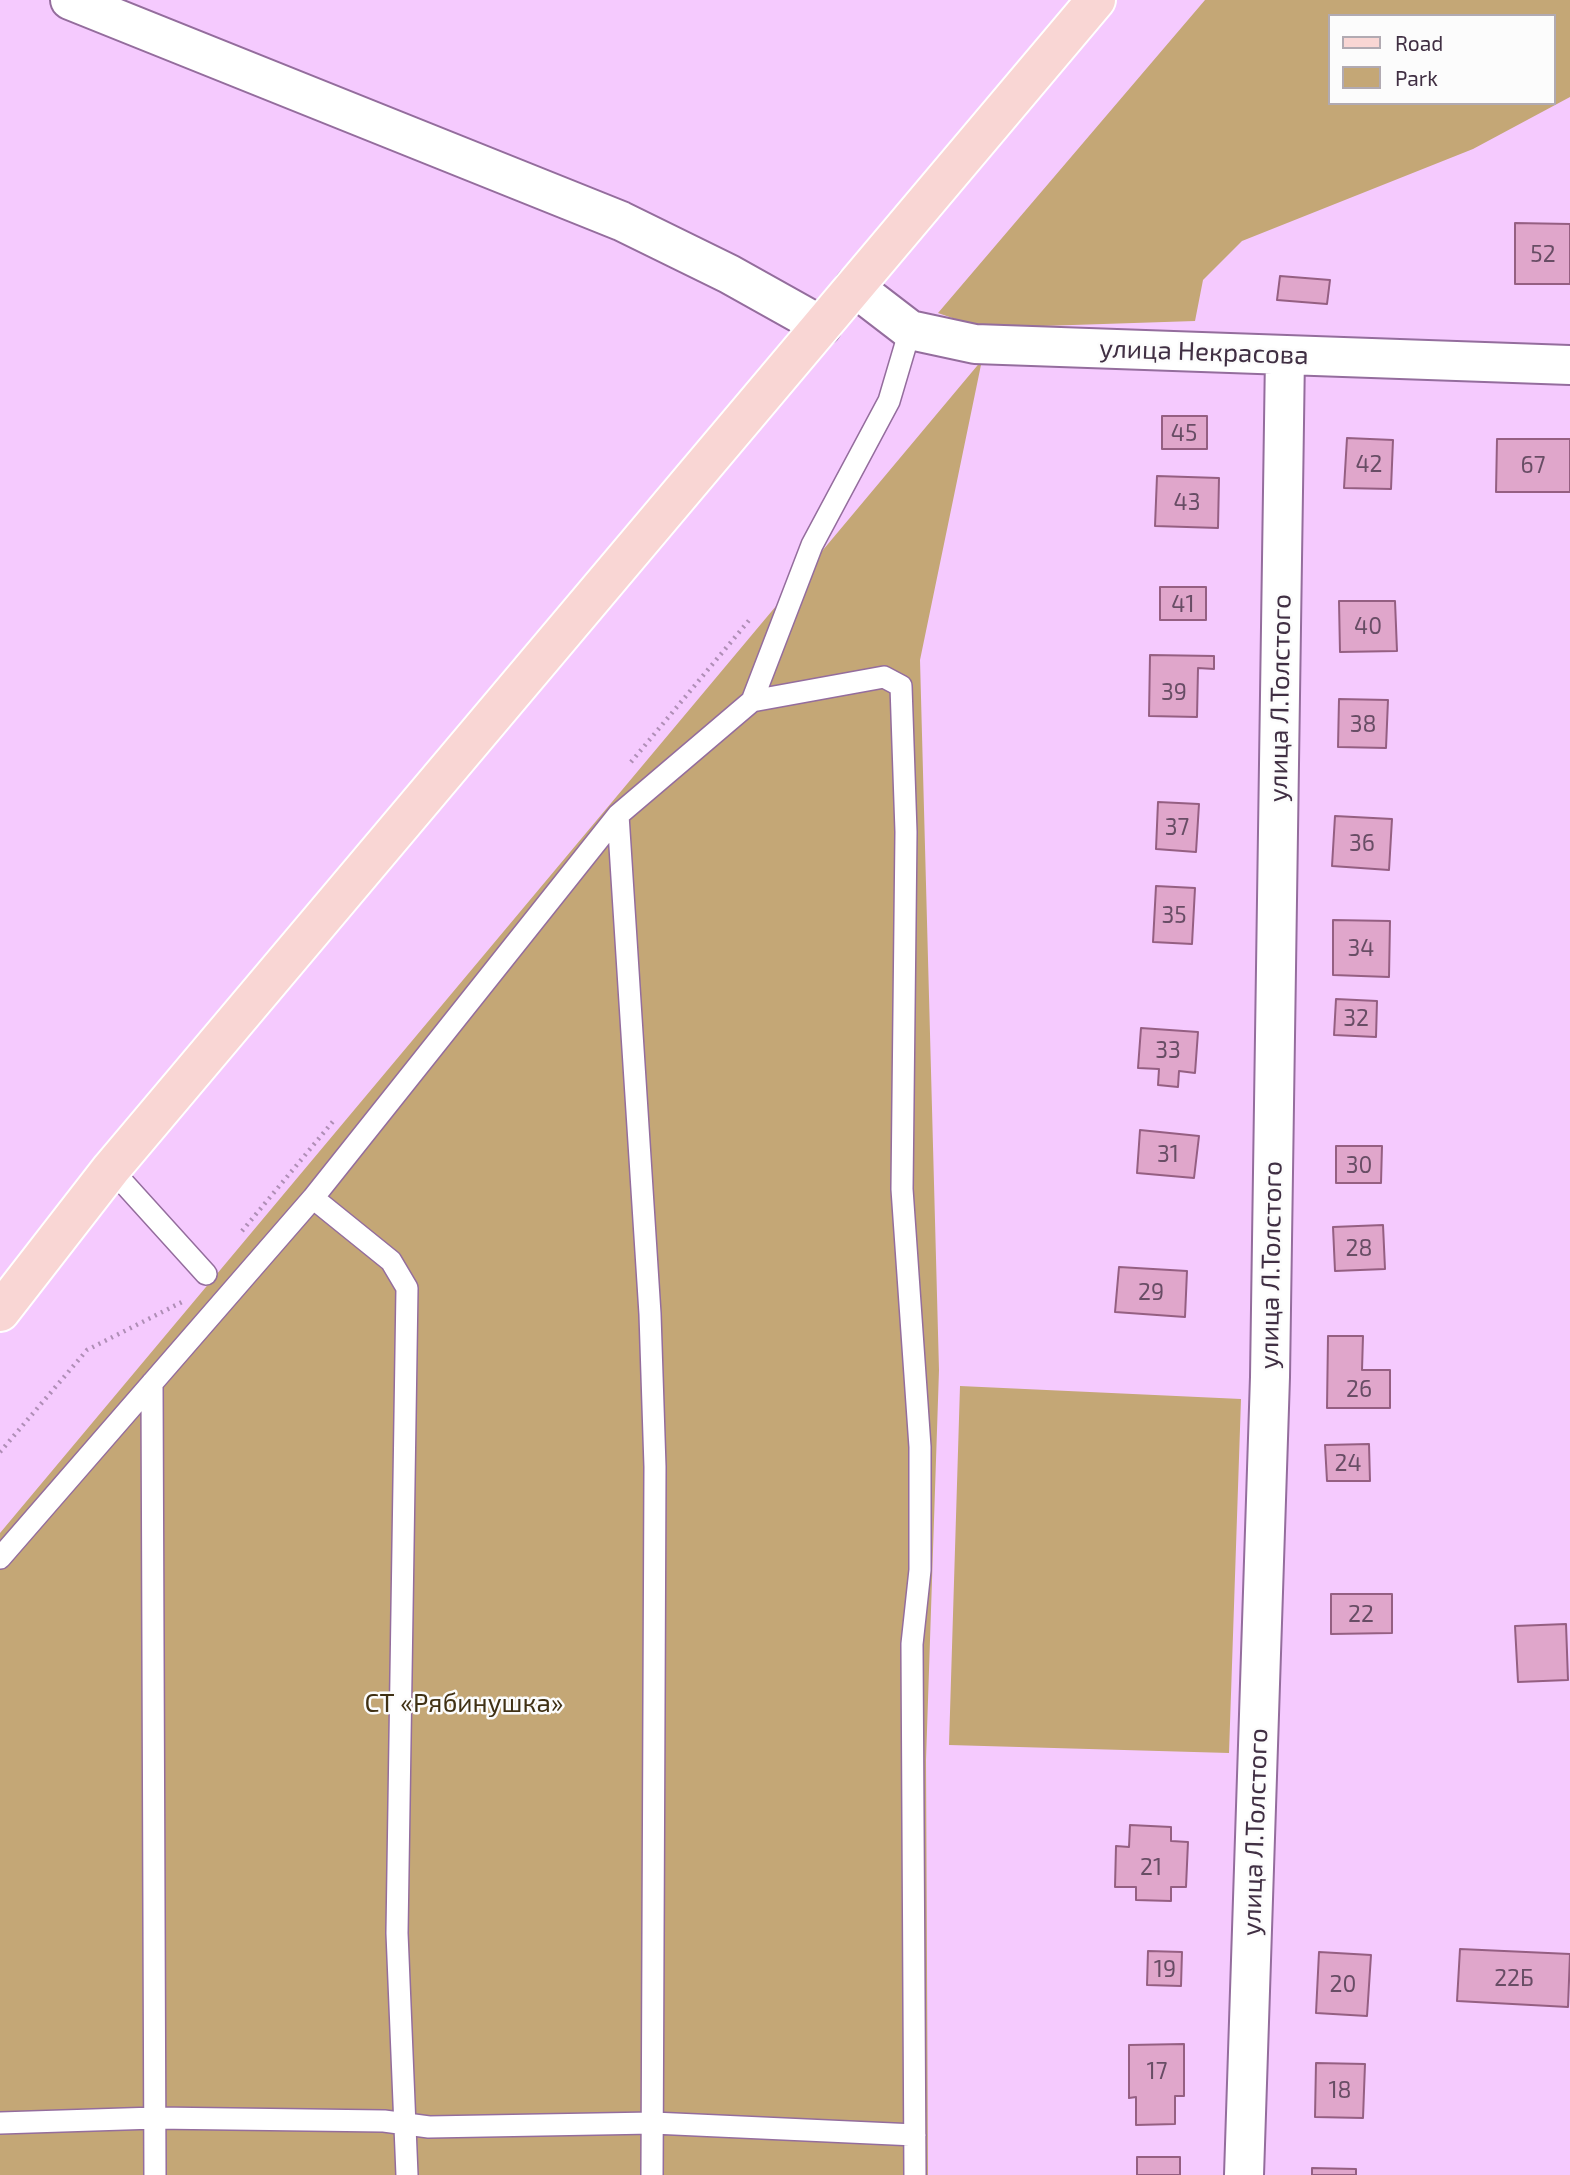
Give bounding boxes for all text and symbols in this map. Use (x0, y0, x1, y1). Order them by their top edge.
legend (1328, 14, 1556, 105)
text: Road (1395, 30, 1443, 55)
text: Park (1395, 65, 1438, 90)
house number: 52 (1530, 240, 1556, 268)
street label: улица Некрасова (1099, 333, 1309, 371)
house number: 45 (1171, 419, 1197, 447)
house number: 42 (1355, 450, 1383, 478)
house number: 67 (1521, 451, 1545, 479)
house number: 43 (1174, 488, 1200, 516)
house number: 41 (1171, 590, 1195, 618)
street label: улица Л.Толстого (1263, 594, 1297, 802)
house number: 40 (1354, 612, 1382, 640)
house number: 39 (1161, 678, 1187, 706)
house number: 38 (1350, 710, 1376, 738)
house number: 37 (1165, 813, 1189, 841)
house number: 36 (1349, 829, 1375, 857)
house number: 35 (1161, 901, 1187, 929)
house number: 34 (1348, 934, 1374, 962)
house number: 32 (1343, 1004, 1369, 1032)
house number: 33 (1155, 1036, 1181, 1064)
house number: 31 (1157, 1140, 1179, 1168)
house number: 30 (1346, 1151, 1372, 1179)
street label: улица Л.Толстого (1254, 1161, 1288, 1369)
house number: 28 (1346, 1234, 1372, 1262)
house number: 29 (1138, 1278, 1164, 1306)
house number: 26 (1346, 1375, 1372, 1403)
house number: 24 (1334, 1449, 1362, 1477)
house number: 22 (1348, 1600, 1374, 1628)
park label: СТ «Рябинушка» (365, 1687, 563, 1719)
street label: улица Л.Толстого (1236, 1727, 1274, 1937)
house number: 21 (1140, 1853, 1162, 1881)
house number: 19 (1154, 1955, 1176, 1983)
house number: 22Б (1494, 1964, 1534, 1992)
house number: 20 (1330, 1970, 1356, 1998)
house number: 17 (1147, 2057, 1167, 2085)
house number: 18 (1328, 2076, 1352, 2104)

